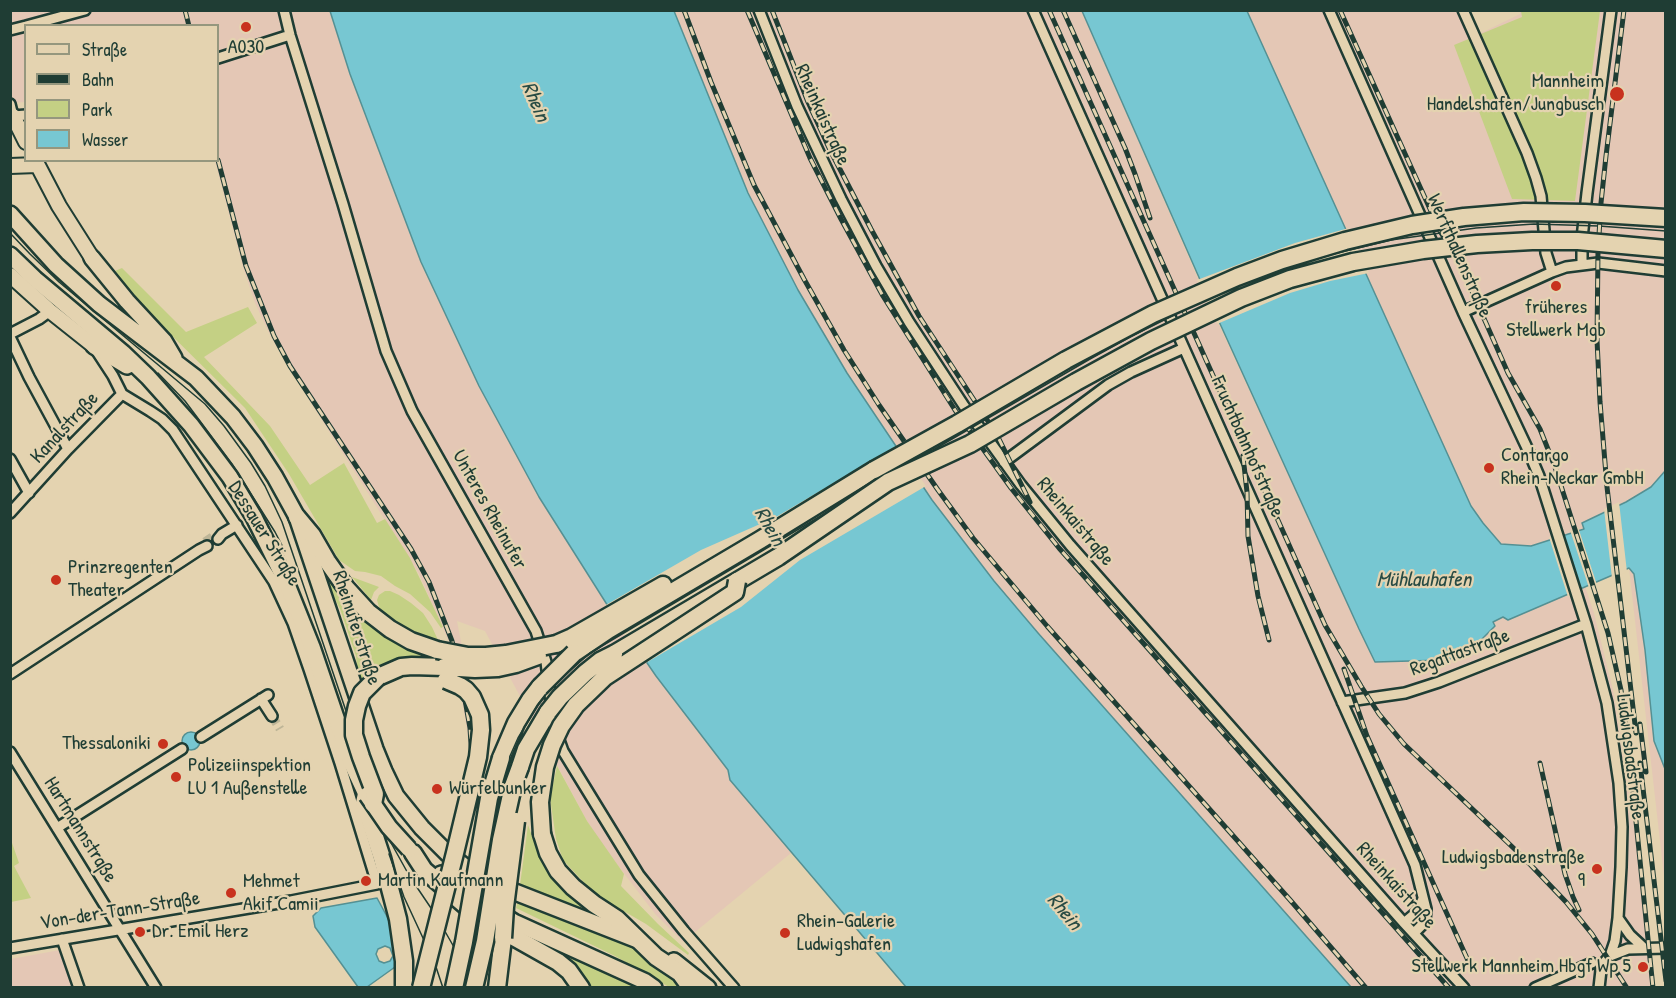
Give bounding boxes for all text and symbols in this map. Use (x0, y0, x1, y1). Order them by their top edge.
marker: A030 (239, 20, 253, 34)
legend (24, 24, 219, 162)
place label: A030 (228, 36, 264, 60)
text: Straße (82, 37, 127, 62)
street label: Rheinkaistraße (789, 61, 855, 169)
text: Bahn (82, 67, 114, 92)
place label: Mannheim Handelshafen/Jungbusch (1427, 70, 1604, 117)
water label: Rhein (515, 78, 555, 126)
marker: Mannheim Handelshafen/Jungbusch (1608, 85, 1626, 103)
text: Park (82, 97, 112, 122)
text: Wasser (82, 127, 128, 152)
street label: Werfthallenstraße (1421, 191, 1497, 321)
marker: früheres Stellwerk Mgb (1549, 279, 1563, 293)
place label: früheres Stellwerk Mgb (1506, 296, 1606, 343)
street label: Fruchtbahnhofstraße (1205, 373, 1289, 521)
street label: Kanalstraße (26, 387, 104, 469)
place label: Contargo Rhein-Neckar GmbH (1501, 444, 1644, 491)
street label: Unteres Rheinufer (446, 446, 532, 574)
marker: Contargo Rhein-Neckar GmbH (1482, 461, 1496, 475)
street label: Rheinkaistraße (1031, 473, 1119, 571)
street label: Dessauer Straße (222, 477, 306, 591)
water label: Rhein (748, 503, 790, 551)
place label: Prinzregenten Theater (68, 556, 173, 603)
water label: Mühlauhafen (1377, 567, 1471, 593)
street label: Rheinuferstraße (326, 568, 386, 688)
marker: Prinzregenten Theater (49, 573, 63, 587)
street label: Regattastraße (1407, 624, 1513, 682)
street label: Ludwigsbadstraße (1610, 693, 1650, 821)
place label: Thessaloniki (62, 732, 151, 756)
marker: Thessaloniki (156, 737, 170, 751)
place label: Polizeiinspektion LU 1 Außenstelle (188, 754, 311, 801)
marker: Polizeiinspektion LU 1 Außenstelle (169, 770, 183, 784)
street label: Hartmannstraße (38, 773, 122, 887)
place label: Würfelbunker (449, 777, 547, 801)
marker: Würfelbunker (430, 782, 444, 796)
street label: Rheinkaistraße (1351, 838, 1441, 934)
place label: Ludwigsbadenstraße 9 (1442, 846, 1585, 893)
marker: Ludwigsbadenstraße 9 (1590, 862, 1604, 876)
place label: Martin Kaufmann (378, 869, 503, 893)
place label: Mehmet Akif Camii (243, 870, 319, 917)
marker: Martin Kaufmann (359, 874, 373, 888)
marker: Mehmet Akif Camii (224, 886, 238, 900)
street label: Von-der-Tann-Straße (38, 887, 202, 935)
water label: Rhein (1041, 888, 1087, 936)
place label: Rhein-Galerie Ludwigshafen (797, 910, 895, 957)
place label: Dr. Emil Herz (152, 920, 248, 944)
marker: Dr. Emil Herz (133, 925, 147, 939)
marker: Rhein-Galerie Ludwigshafen (778, 926, 792, 940)
place label: Stellwerk Mannheim Hbgf Wp 5 (1411, 955, 1631, 979)
marker: Stellwerk Mannheim Hbgf Wp 5 (1636, 960, 1650, 974)

